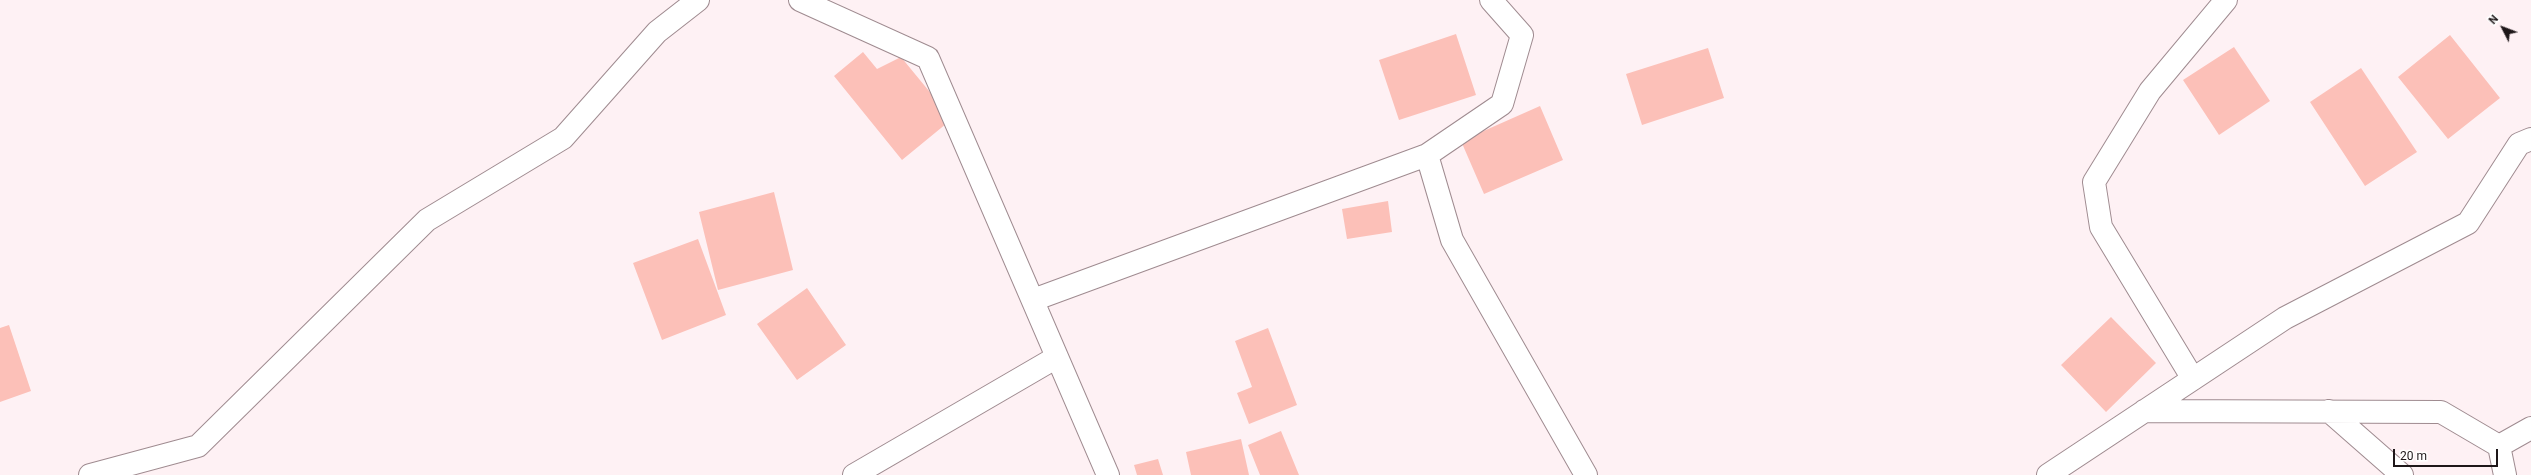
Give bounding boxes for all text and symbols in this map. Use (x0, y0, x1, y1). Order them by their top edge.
north arrow (2483, 8, 2523, 48)
text: N (2486, 12, 2501, 27)
scale bar (2395, 441, 2500, 467)
text: 20 m (2400, 449, 2427, 463)

